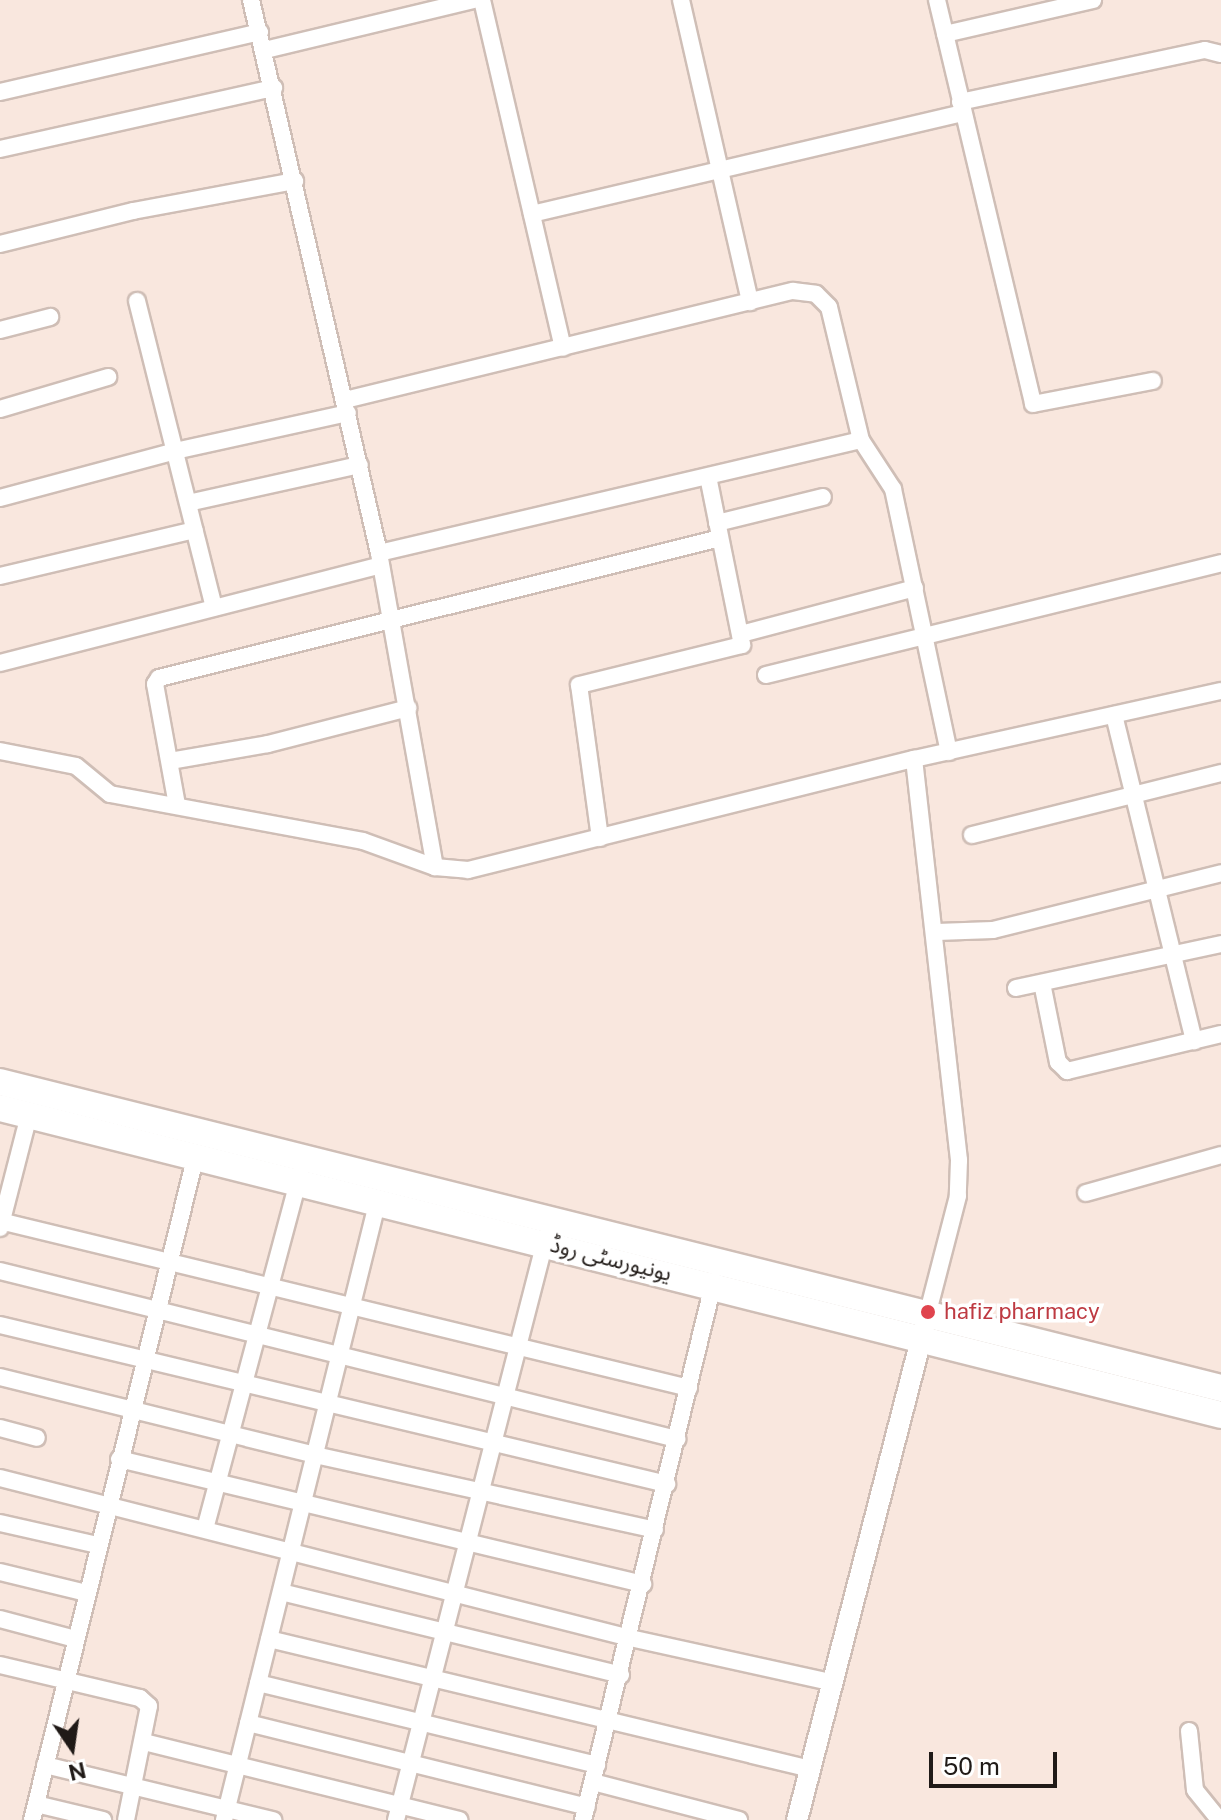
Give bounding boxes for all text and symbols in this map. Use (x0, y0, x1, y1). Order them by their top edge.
street label: یونیورسٹی روڈ (548, 1231, 674, 1287)
place label: hafiz pharmacy (944, 1299, 1100, 1325)
marker: hafiz pharmacy (919, 1303, 937, 1321)
north arrow (32, 1708, 112, 1788)
scale bar (933, 1736, 1061, 1786)
text: 50 m (943, 1752, 1000, 1780)
text: N (66, 1757, 89, 1786)

